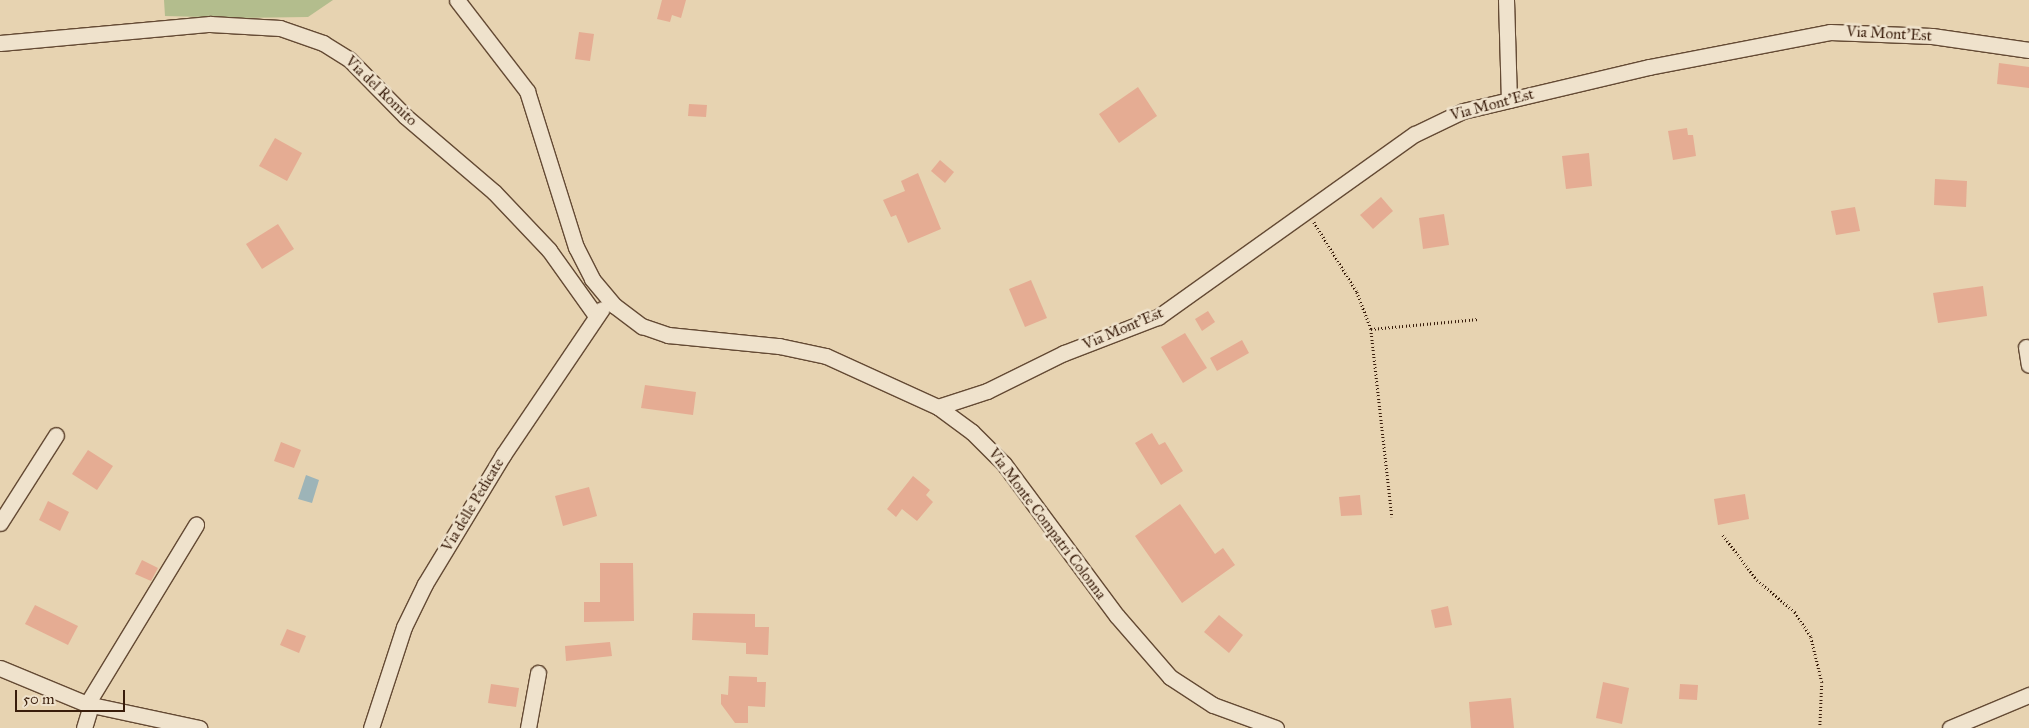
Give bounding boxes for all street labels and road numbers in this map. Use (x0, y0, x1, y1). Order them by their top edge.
street label: Via Mont'Est (1846, 23, 1932, 45)
street label: Via del Romito (341, 52, 421, 130)
street label: Via Mont'Est (1448, 85, 1536, 125)
street label: Via Mont'Est (1080, 304, 1166, 354)
street label: Via Monte Compatri Colonna (984, 445, 1110, 603)
street label: Via delle Pedicate (438, 455, 508, 555)

